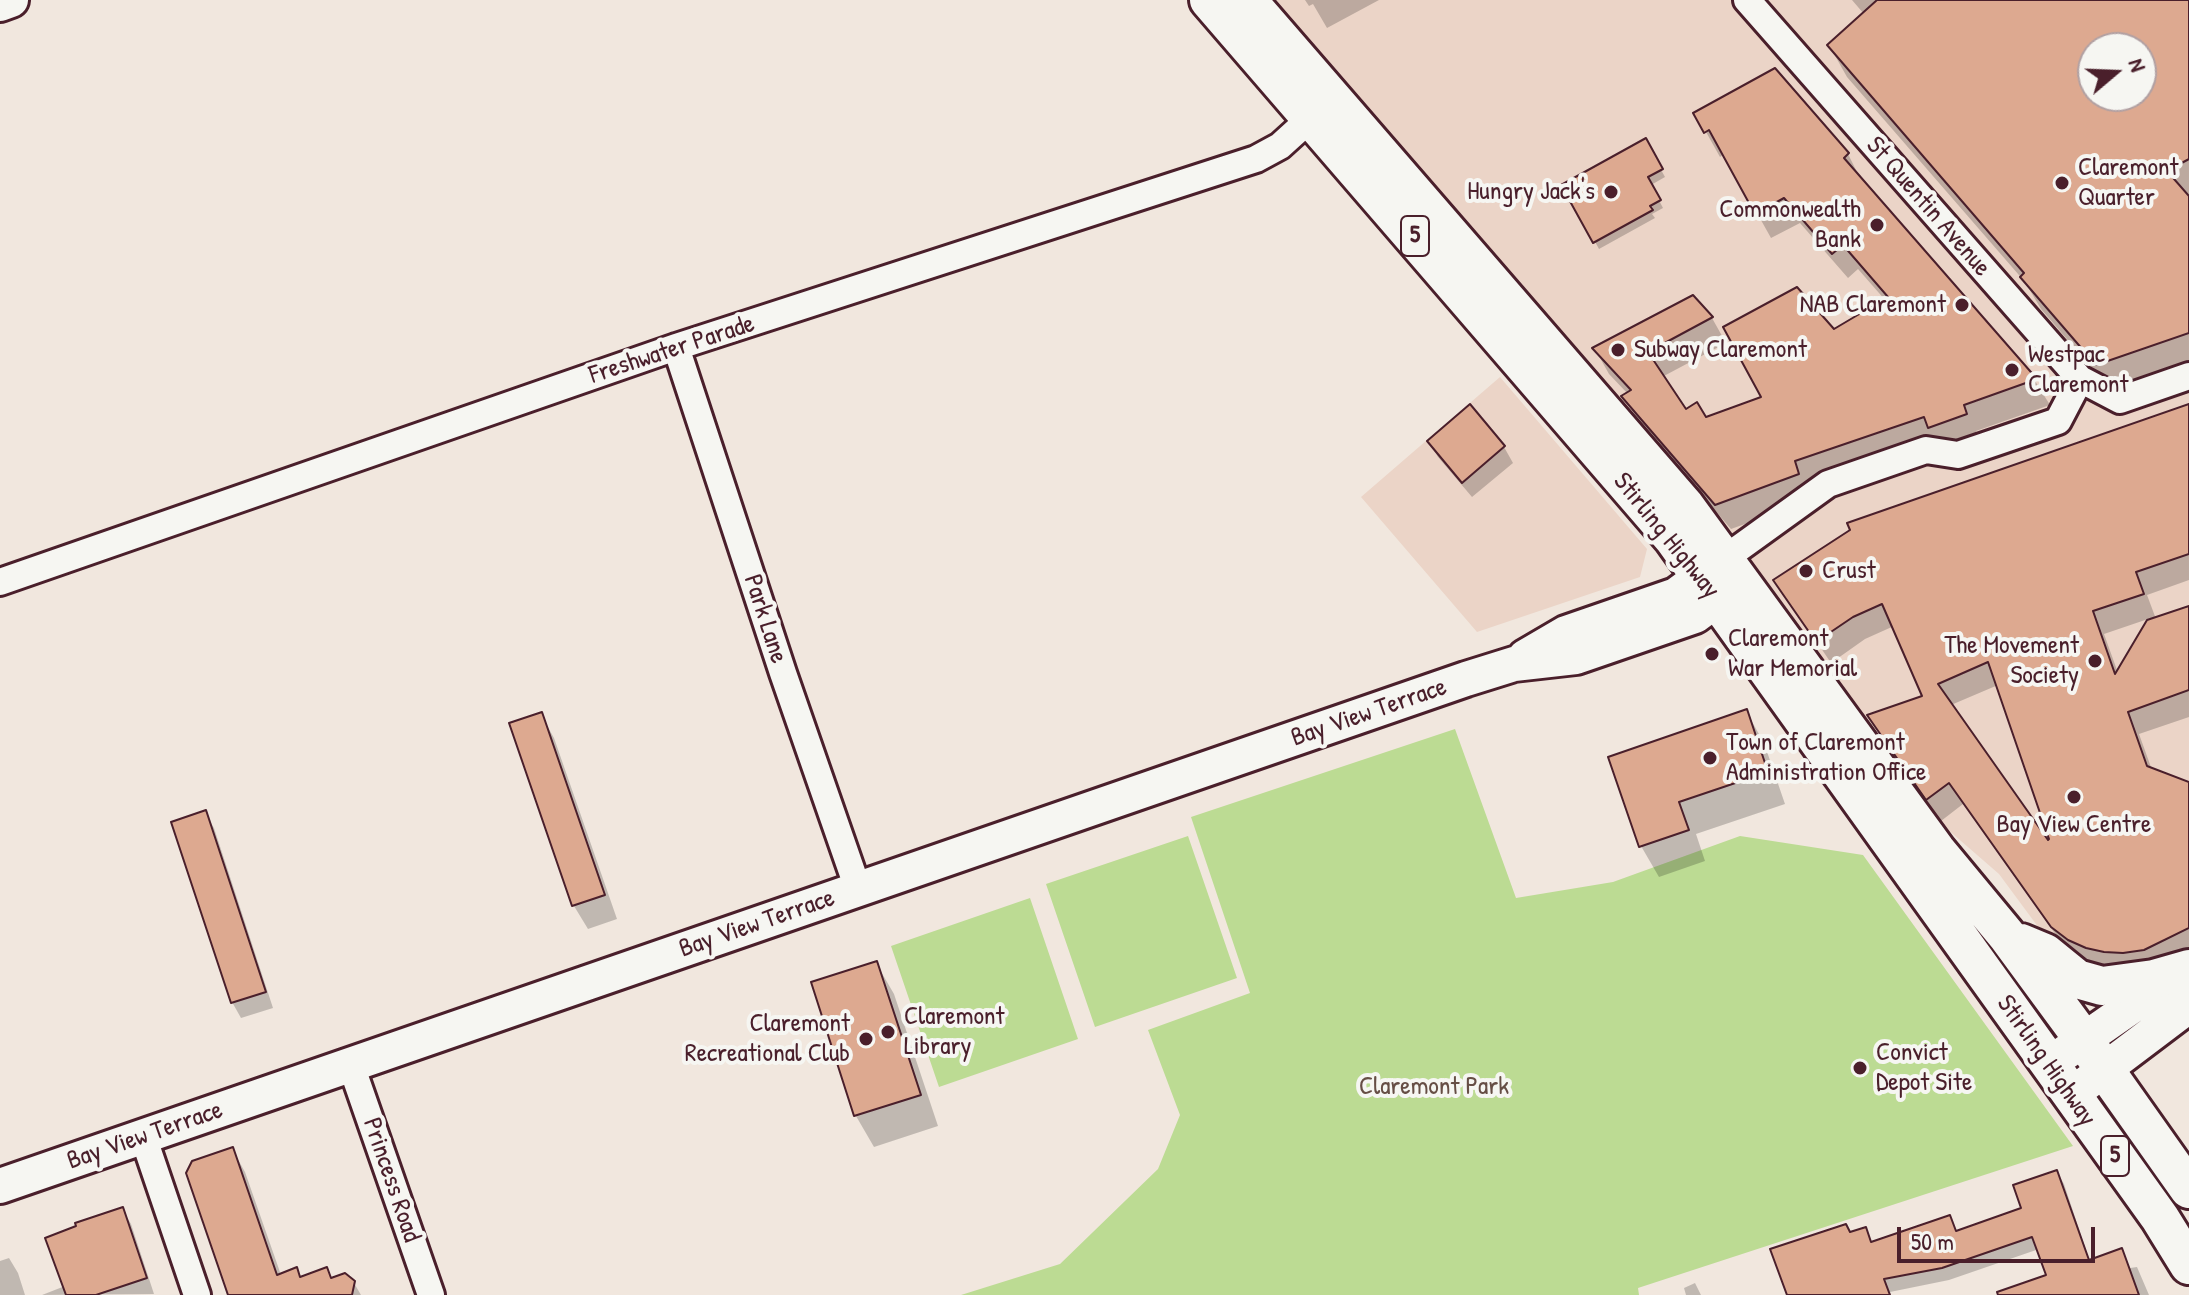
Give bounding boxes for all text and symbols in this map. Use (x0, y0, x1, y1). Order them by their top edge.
north arrow (2077, 32, 2157, 112)
text: N (2122, 54, 2154, 75)
street label: St Quentin Avenue (1859, 131, 1997, 283)
place label: Claremont Quarter (2078, 152, 2179, 214)
marker: Claremont Quarter (2053, 174, 2071, 192)
place label: Hungry Jack's (1467, 176, 1595, 208)
marker: Hungry Jack's (1602, 183, 1620, 201)
place label: Commonwealth Bank (1719, 194, 1861, 256)
road number: 5 (1401, 216, 1429, 256)
marker: Commonwealth Bank (1868, 216, 1886, 234)
place label: NAB Claremont (1800, 289, 1946, 321)
marker: NAB Claremont (1953, 296, 1971, 314)
street label: Freshwater Parade (585, 309, 759, 391)
place label: Subway Claremont (1634, 334, 1807, 366)
place label: Westpac Claremont (2028, 339, 2129, 400)
marker: Subway Claremont (1609, 341, 1627, 359)
marker: Westpac Claremont (2003, 361, 2021, 379)
street label: Stirling Highway (1606, 467, 1726, 605)
place label: Crust (1822, 555, 1876, 587)
marker: Crust (1797, 562, 1815, 580)
street label: Park Lane (736, 571, 794, 667)
place label: Claremont War Memorial (1728, 623, 1857, 684)
place label: The Movement Society (1944, 630, 2079, 692)
marker: Claremont War Memorial (1703, 645, 1721, 663)
marker: The Movement Society (2086, 652, 2104, 670)
street label: Bay View Terrace (1287, 672, 1451, 754)
place label: Town of Claremont Administration Office (1726, 727, 1926, 788)
marker: Town of Claremont Administration Office (1701, 749, 1719, 767)
marker: Bay View Centre (2065, 788, 2083, 806)
place label: Bay View Centre (1997, 809, 2151, 841)
street label: Bay View Terrace (675, 883, 839, 965)
street label: Stirling Highway (1989, 990, 2103, 1132)
place label: Claremont Library (904, 1001, 1005, 1062)
place label: Claremont Recreational Club (685, 1008, 850, 1070)
marker: Claremont Library (879, 1023, 897, 1041)
marker: Claremont Recreational Club (857, 1030, 875, 1048)
place label: Convict Depot Site (1876, 1037, 1972, 1098)
marker: Convict Depot Site (1851, 1059, 1869, 1077)
park label: Claremont Park (1359, 1071, 1509, 1103)
street label: Bay View Terrace (63, 1095, 227, 1177)
street label: Princess Road (355, 1114, 427, 1246)
road number: 5 (2101, 1136, 2129, 1176)
scale bar (1901, 1211, 2099, 1261)
text: 50 m (1911, 1225, 1954, 1257)

